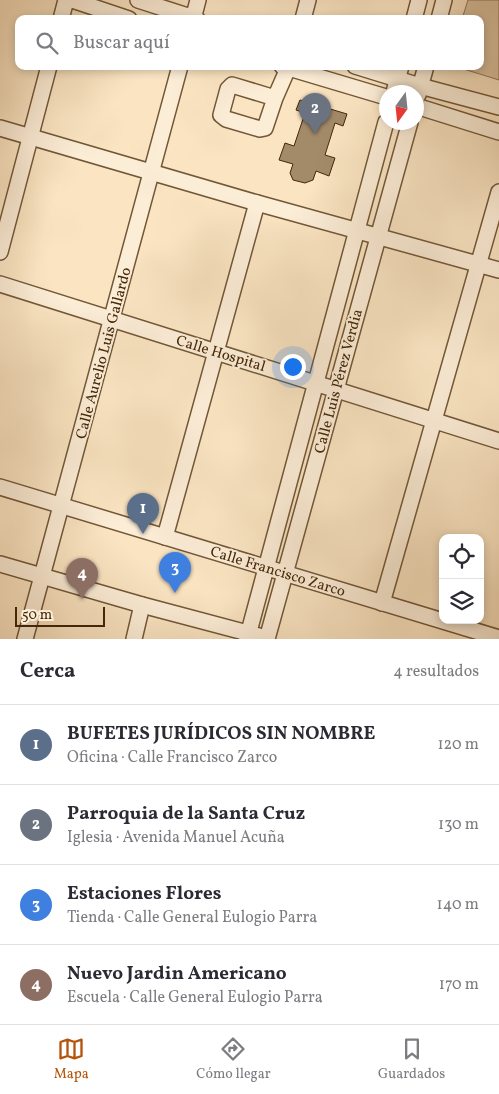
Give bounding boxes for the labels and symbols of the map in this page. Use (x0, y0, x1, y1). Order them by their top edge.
north arrow (379, 85, 424, 130)
pin: 2 (299, 93, 331, 134)
street label: Calle Aurelio Luis Gallardo (71, 265, 137, 442)
street label: Calle Luis Pérez Verdia (310, 307, 369, 456)
street label: Calle Hospital (173, 331, 268, 378)
your location (280, 354, 306, 380)
pin: 1 (127, 493, 159, 534)
street label: Calle Francisco Zarco (207, 542, 348, 603)
pin: 3 (159, 552, 191, 593)
pin: 4 (66, 558, 98, 599)
scale bar (15, 604, 105, 627)

